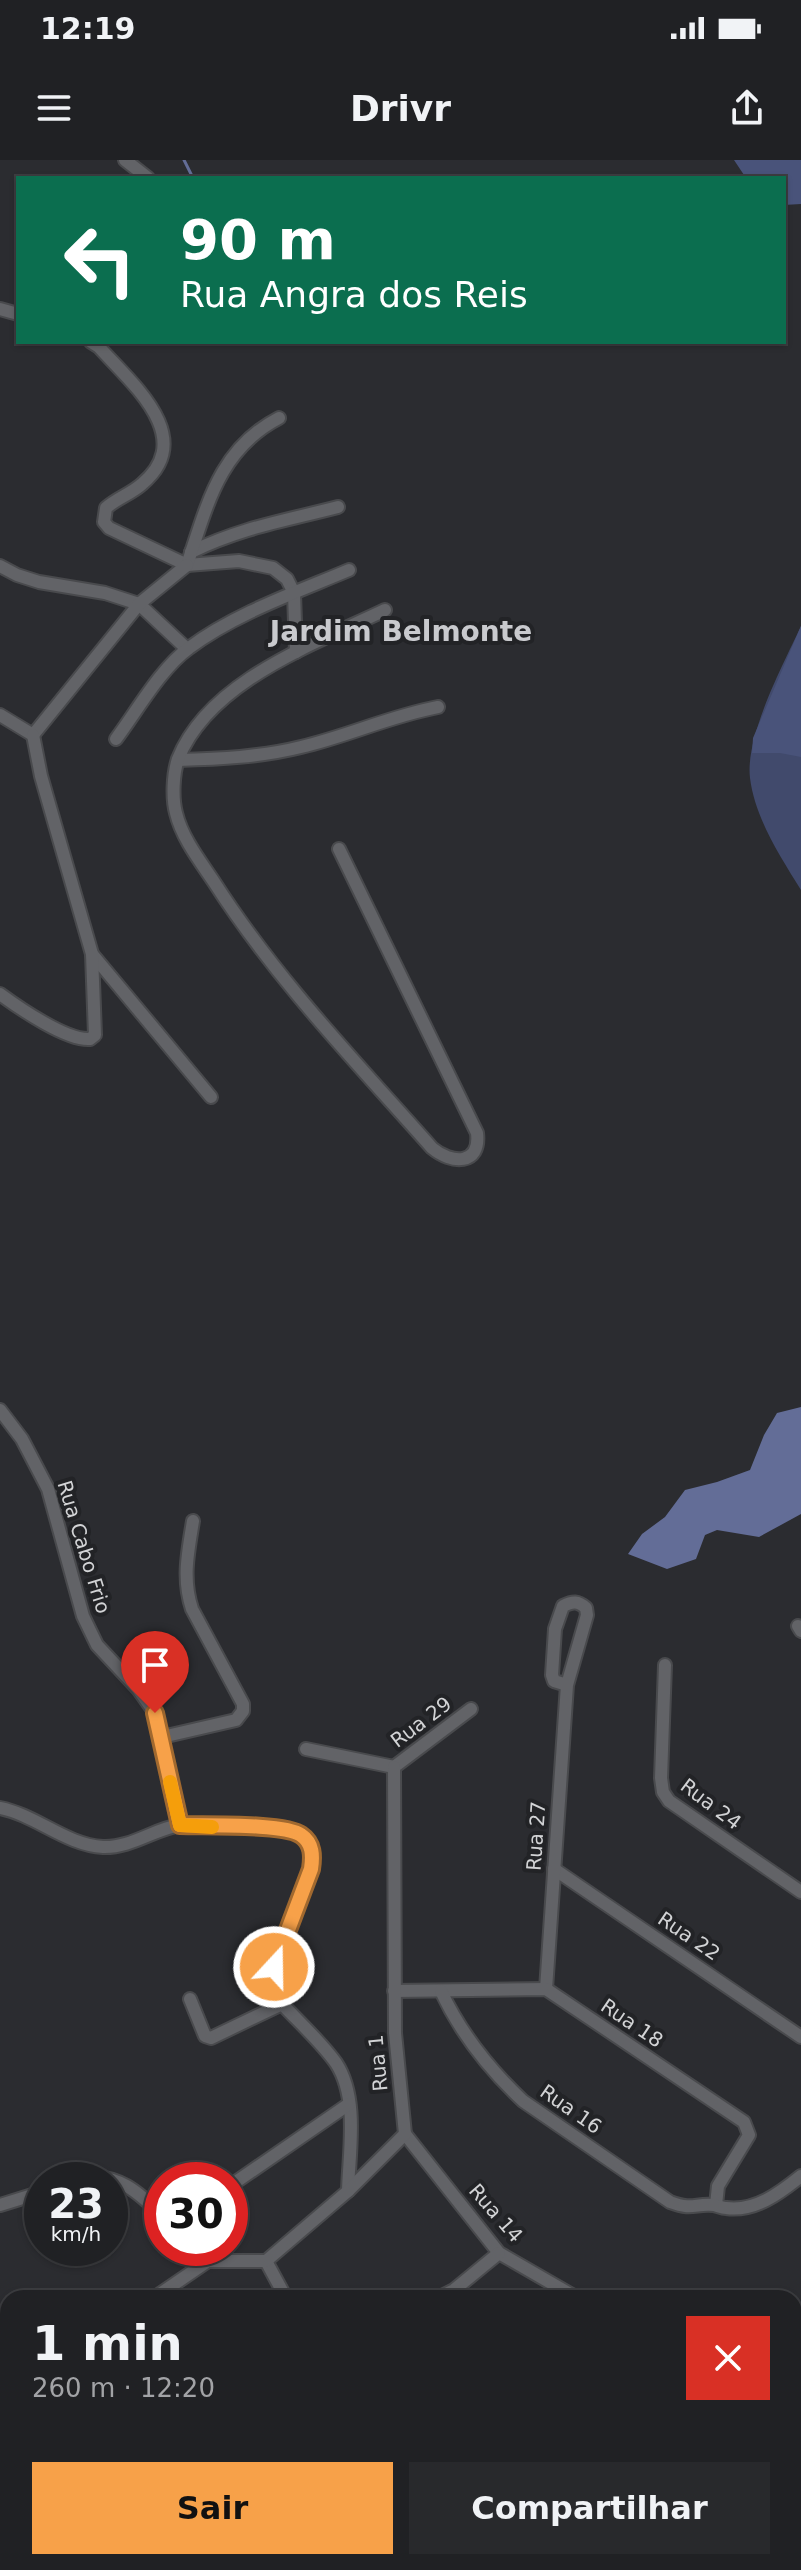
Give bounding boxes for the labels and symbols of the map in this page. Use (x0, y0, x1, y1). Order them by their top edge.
district label: Jardim Belmonte (268, 615, 532, 648)
street label: Rua Cabo Frio (52, 1478, 116, 1616)
pin (121, 1631, 189, 1713)
street label: Rua 29 (386, 1691, 456, 1753)
street label: Rua 24 (676, 1773, 746, 1835)
street label: Rua 27 (522, 1800, 550, 1872)
street label: Rua 22 (653, 1907, 725, 1965)
position arrow (232, 1925, 316, 2009)
street label: Rua 18 (596, 1994, 668, 2052)
street label: Rua 1 (364, 2034, 392, 2092)
street label: Rua 16 (536, 2079, 606, 2139)
speed limit sign: 30 (144, 2162, 248, 2266)
street label: Rua 14 (464, 2179, 528, 2247)

